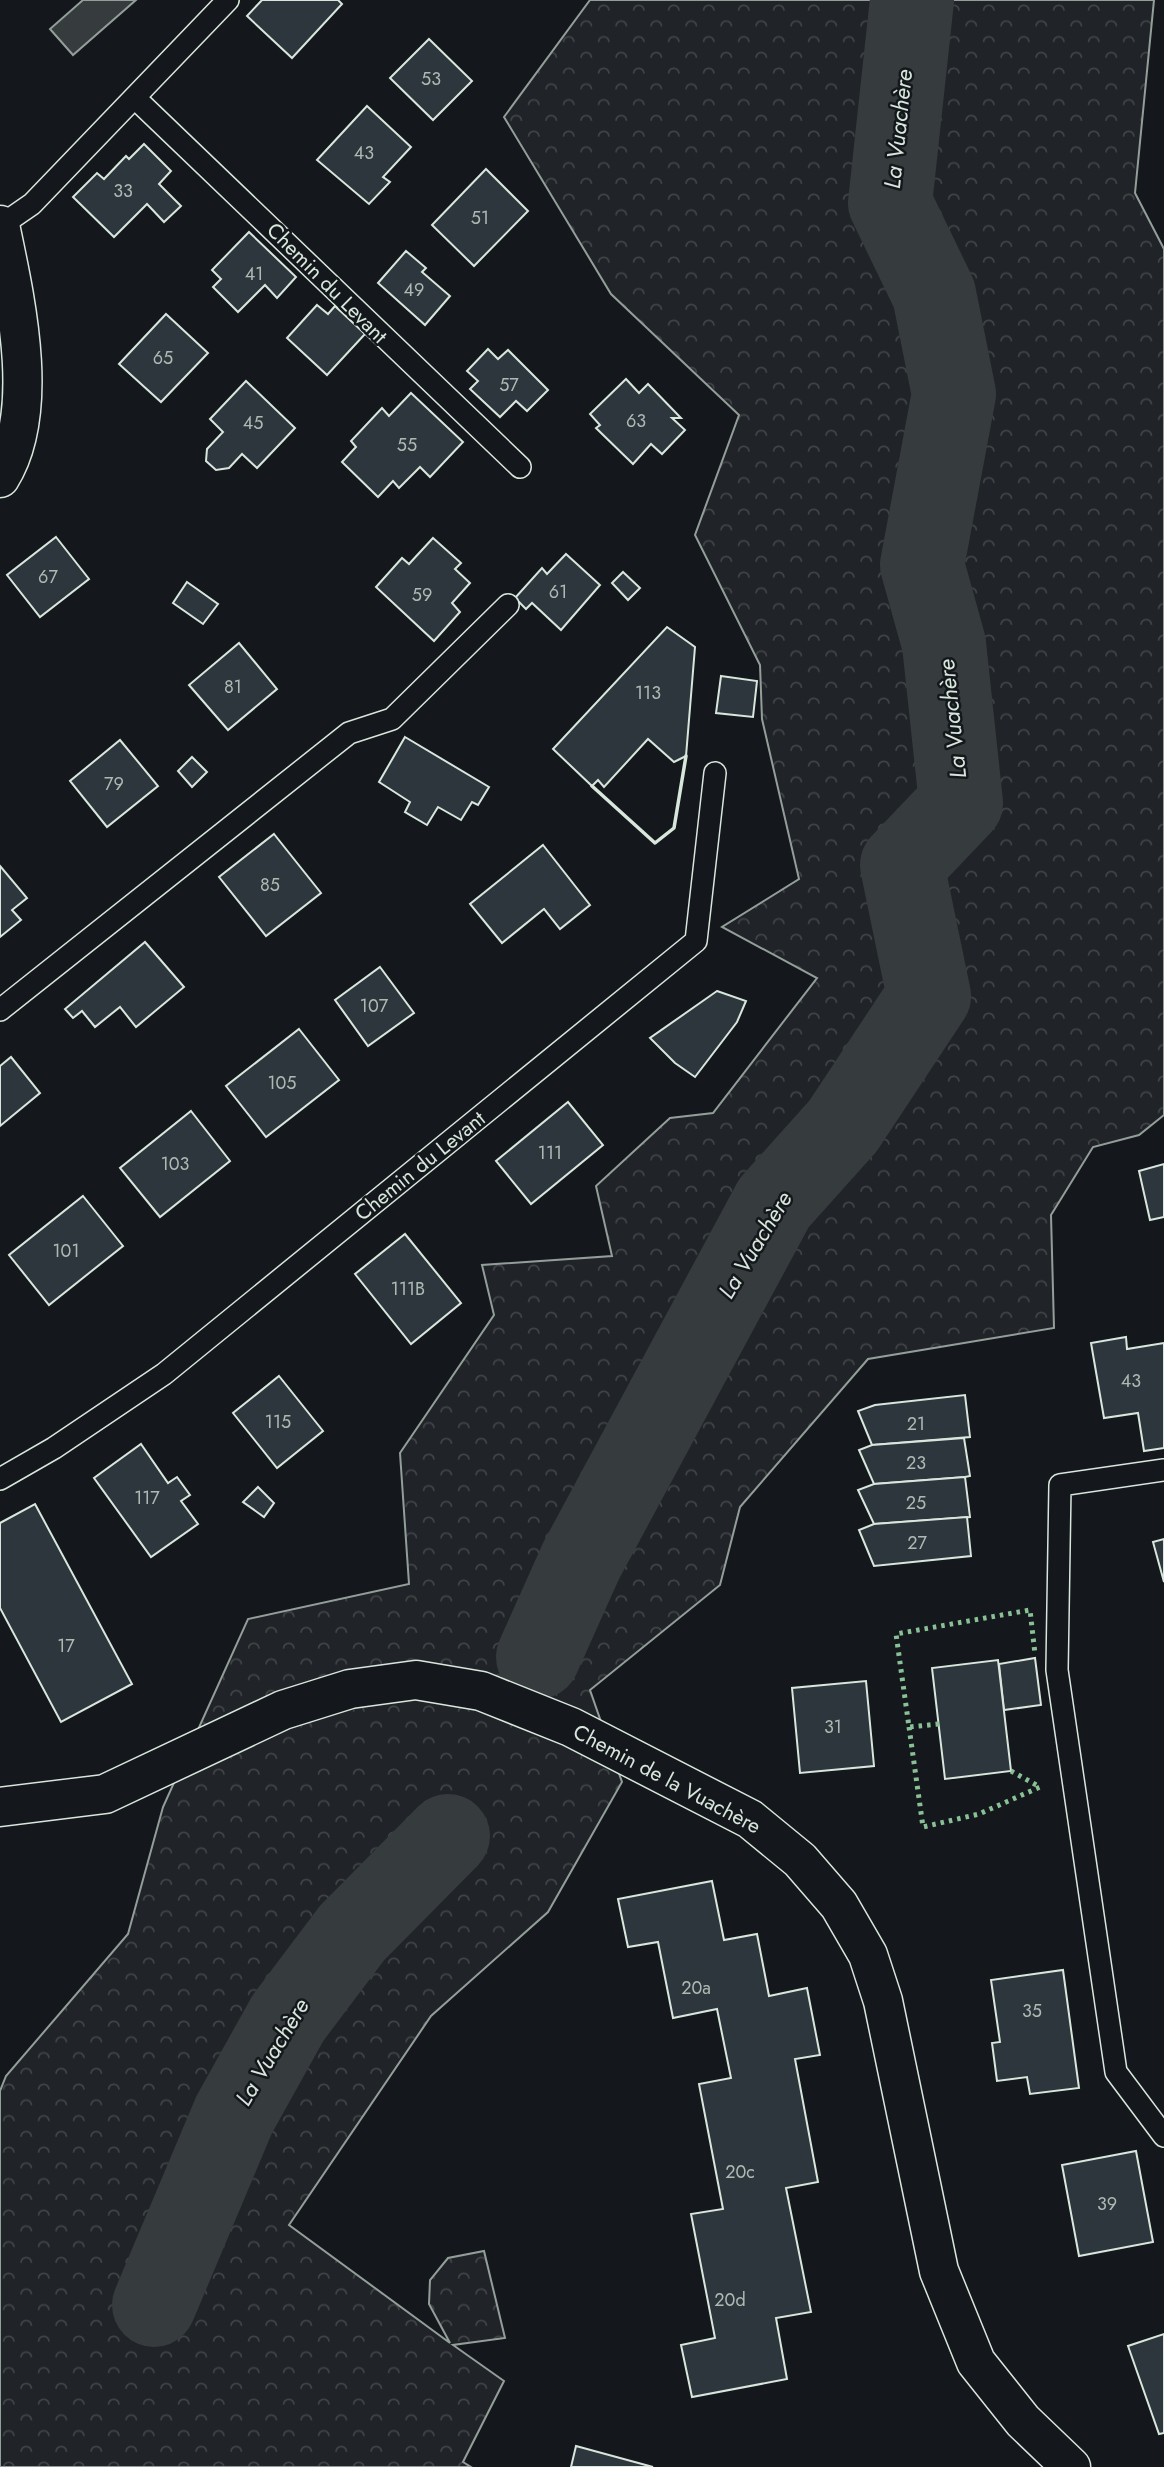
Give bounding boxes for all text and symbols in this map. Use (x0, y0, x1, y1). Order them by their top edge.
house number: 53 (421, 66, 441, 92)
water label: La Vuachère (875, 67, 921, 190)
house number: 43 (354, 140, 374, 166)
house number: 33 (113, 178, 133, 204)
house number: 51 (471, 205, 489, 231)
street label: Chemin du Levant (260, 216, 394, 350)
house number: 41 (245, 261, 263, 287)
house number: 49 (404, 277, 424, 303)
house number: 65 (153, 345, 173, 371)
house number: 57 (499, 372, 519, 398)
house number: 63 (626, 408, 646, 434)
house number: 45 (243, 410, 263, 436)
house number: 55 (397, 432, 417, 458)
house number: 67 (38, 564, 58, 590)
house number: 61 (549, 579, 567, 605)
house number: 59 (412, 582, 432, 608)
water label: La Vuachère (929, 657, 975, 780)
house number: 81 (224, 674, 242, 700)
house number: 113 (635, 680, 661, 706)
house number: 79 (104, 771, 124, 797)
house number: 85 (260, 872, 280, 898)
house number: 107 (360, 993, 389, 1019)
house number: 105 (267, 1070, 297, 1096)
street label: Chemin du Levant (348, 1104, 492, 1228)
house number: 111 (538, 1140, 562, 1166)
house number: 103 (161, 1151, 190, 1177)
water label: La Vuachère (710, 1184, 801, 1305)
house number: 101 (53, 1238, 80, 1264)
house number: 111B (391, 1276, 425, 1302)
house number: 43 (1121, 1368, 1141, 1394)
house number: 115 (265, 1409, 291, 1435)
house number: 21 (907, 1411, 925, 1437)
house number: 23 (906, 1450, 926, 1476)
house number: 117 (134, 1485, 160, 1511)
house number: 25 (906, 1490, 926, 1516)
house number: 27 (907, 1530, 927, 1556)
house number: 17 (57, 1633, 75, 1659)
house number: 31 (824, 1714, 842, 1740)
street label: Chemin de la Vuachère (568, 1717, 766, 1841)
house number: 20a (681, 1975, 711, 2001)
water label: La Vuachère (227, 1991, 318, 2112)
house number: 35 (1022, 1998, 1042, 2024)
house number: 20c (725, 2159, 755, 2185)
house number: 39 (1097, 2191, 1117, 2217)
house number: 20d (714, 2287, 746, 2313)

